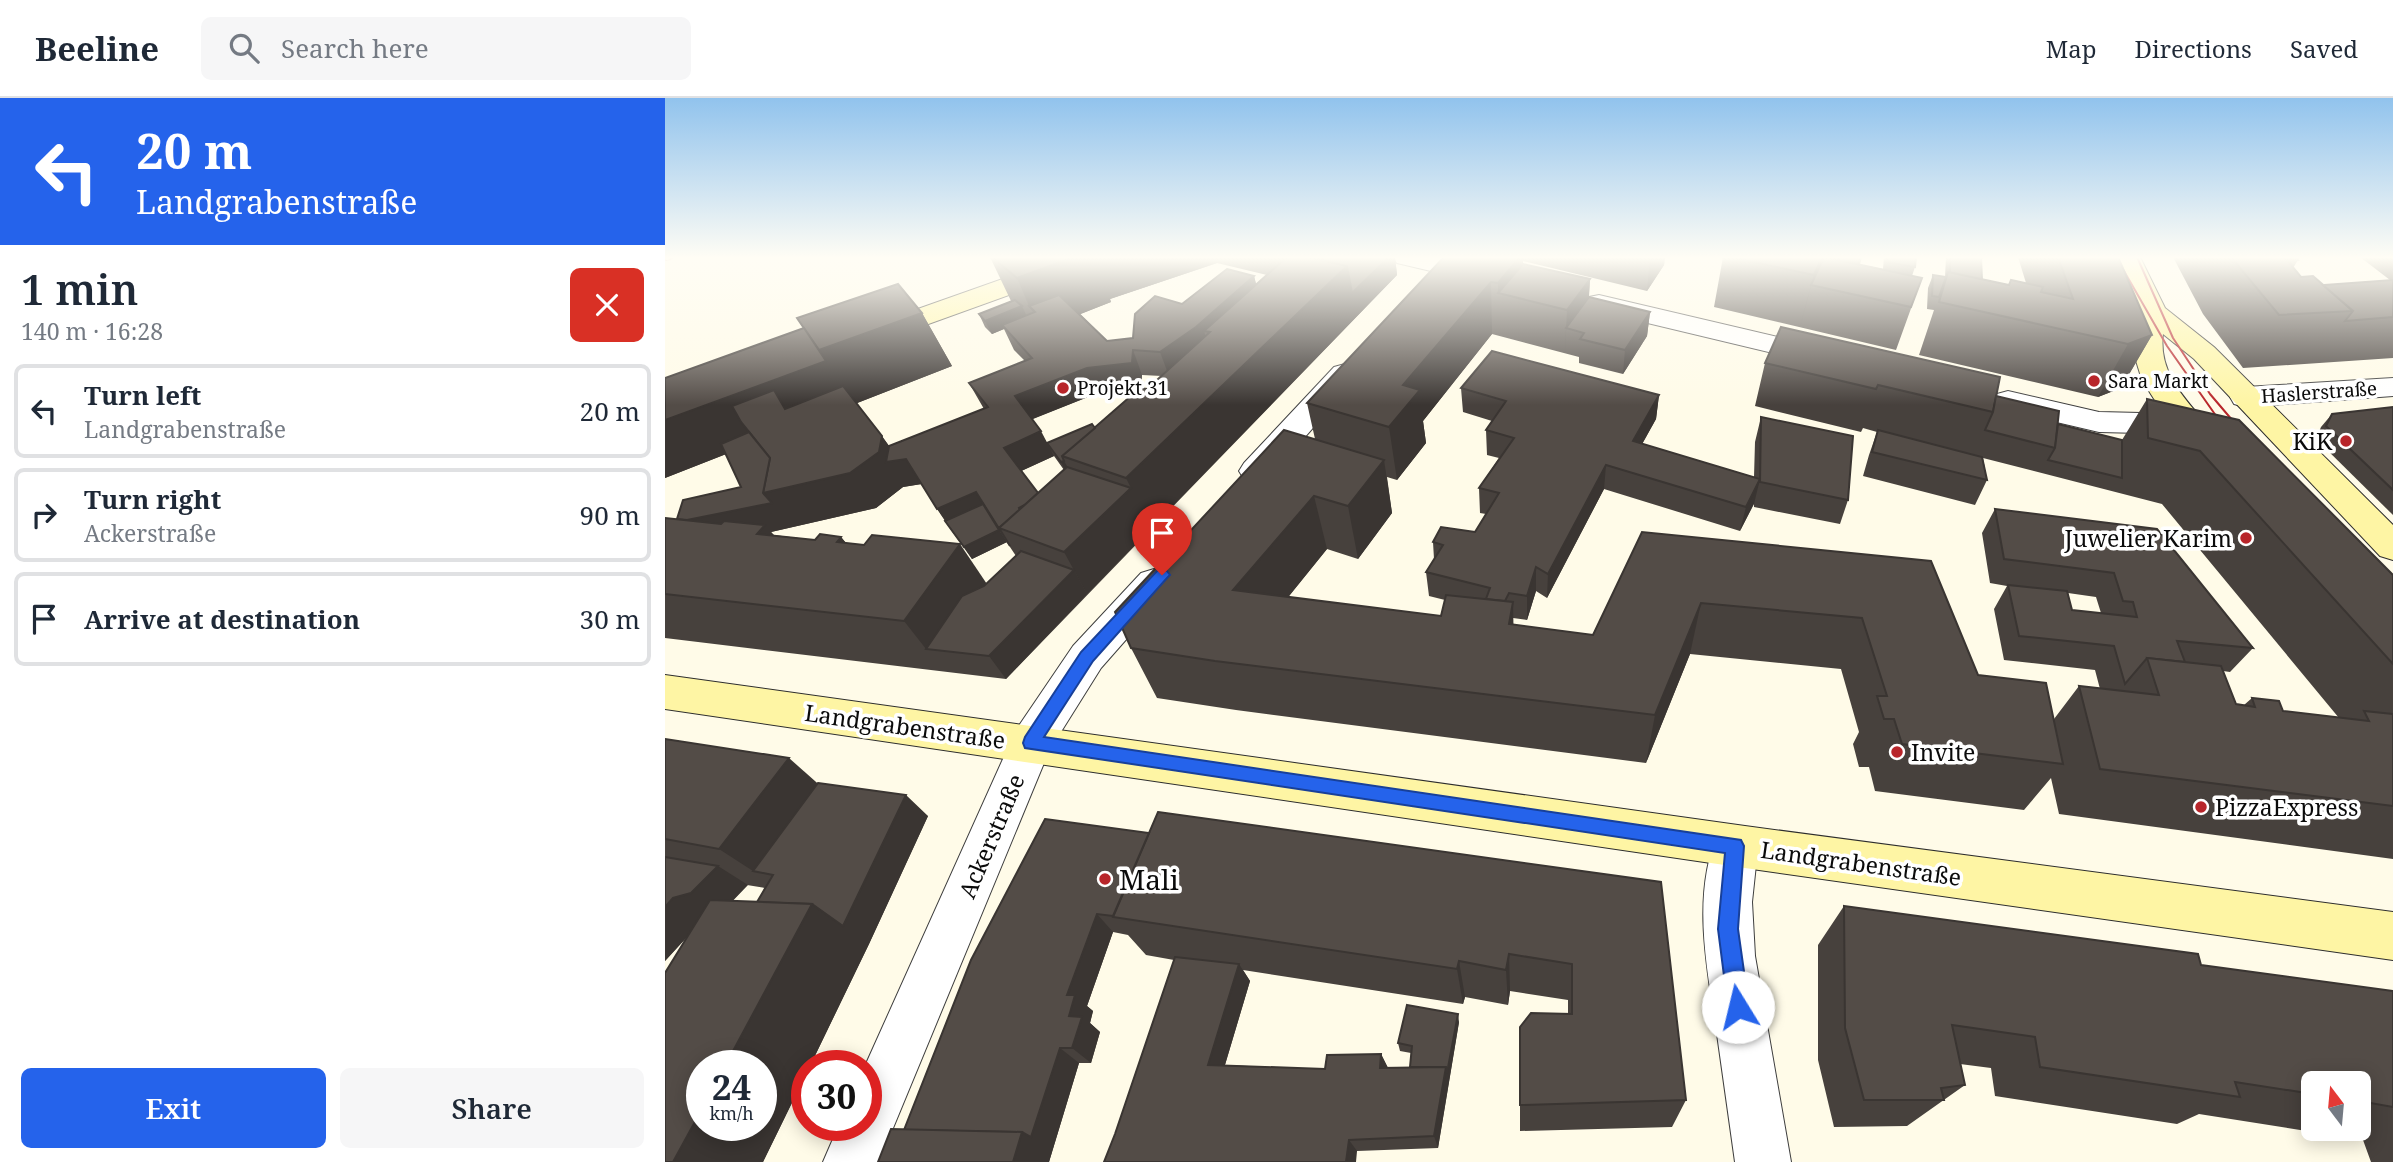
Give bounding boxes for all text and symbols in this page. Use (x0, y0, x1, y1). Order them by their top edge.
search box (201, 17, 691, 80)
text: Beeline (35, 26, 159, 71)
icon: search (225, 29, 263, 67)
text: Search here (281, 30, 429, 66)
text: Map (2046, 32, 2097, 65)
text: Directions (2135, 32, 2252, 65)
text: Saved (2290, 32, 2358, 65)
text: 20 m (136, 117, 252, 183)
icon: left (21, 126, 112, 217)
text: Landgrabenstraße (136, 180, 417, 223)
text: 1 min (21, 260, 138, 317)
button: close (570, 268, 644, 342)
text: 140 m · 16:28 (21, 315, 163, 347)
place label: Sara Markt (2108, 368, 2209, 394)
marker: Sara Markt (2086, 373, 2102, 389)
place label: Projekt 31 (1077, 375, 1168, 401)
street label: Haslerstraße (2260, 375, 2378, 409)
text: Turn left (84, 377, 201, 413)
marker: Projekt 31 (1055, 380, 1071, 396)
icon: left (25, 392, 63, 430)
text: 20 m (580, 393, 640, 429)
text: Landgrabenstraße (84, 413, 286, 445)
place label: KiK (2292, 425, 2333, 457)
marker: KiK (2338, 433, 2354, 449)
text: Turn right (84, 481, 221, 517)
icon: right (25, 496, 63, 534)
text: 90 m (580, 497, 640, 533)
pin (1132, 503, 1192, 575)
icon: arrive (1143, 514, 1181, 552)
text: Ackerstraße (84, 517, 216, 549)
place label: Juwelier Karim (2063, 522, 2232, 554)
marker: Juwelier Karim (2238, 530, 2254, 546)
icon: arrive (25, 600, 63, 638)
text: Arrive at destination (84, 601, 360, 637)
text: 30 m (580, 601, 640, 637)
street label: Landgrabenstraße (803, 696, 1007, 756)
place label: Invite (1911, 736, 1975, 768)
marker: Invite (1889, 744, 1905, 760)
street label: Ackerstraße (950, 769, 1032, 903)
place label: PizzaExpress (2215, 791, 2358, 823)
marker: PizzaExpress (2193, 799, 2209, 815)
street label: Landgrabenstraße (1759, 833, 1963, 893)
place label: Mali (1119, 860, 1179, 898)
marker: Mali (1097, 871, 1113, 887)
position arrow (1701, 970, 1775, 1044)
speed limit sign: 30 (791, 1050, 882, 1141)
text: 24 (712, 1063, 751, 1110)
button: Exit (21, 1068, 326, 1148)
button: Share (340, 1068, 644, 1148)
north arrow (2301, 1071, 2371, 1141)
map controls (2301, 1071, 2371, 1141)
text: km/h (709, 1101, 754, 1125)

